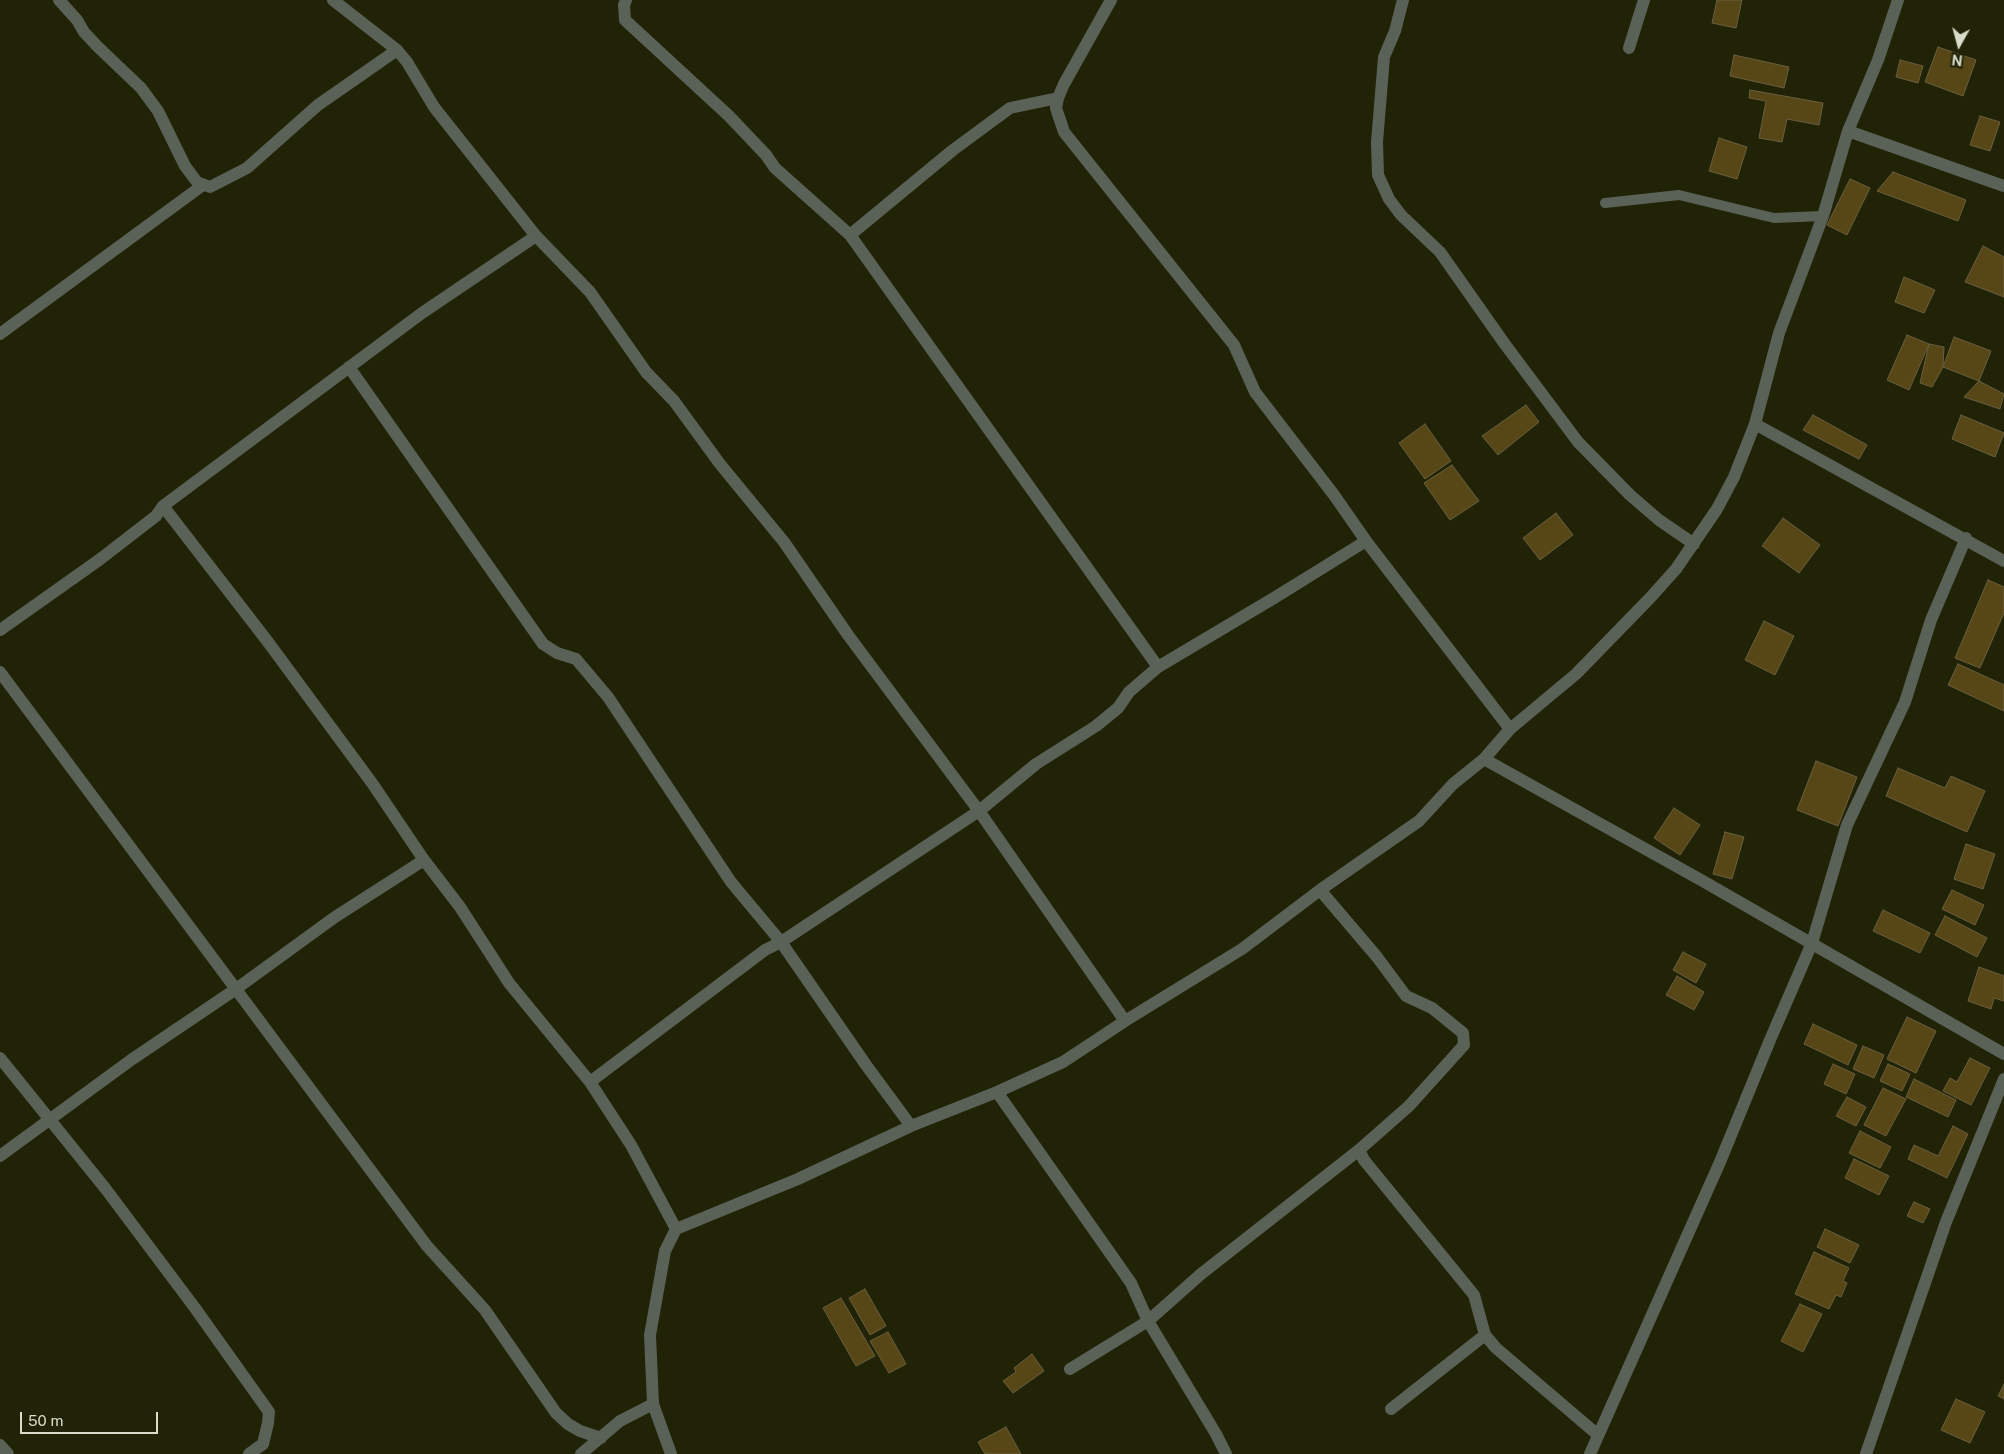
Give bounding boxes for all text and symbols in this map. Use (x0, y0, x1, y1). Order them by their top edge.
north arrow (1934, 20, 1984, 70)
text: N (1951, 51, 1964, 68)
scale bar (22, 1402, 160, 1434)
text: 50 m (28, 1412, 63, 1429)

